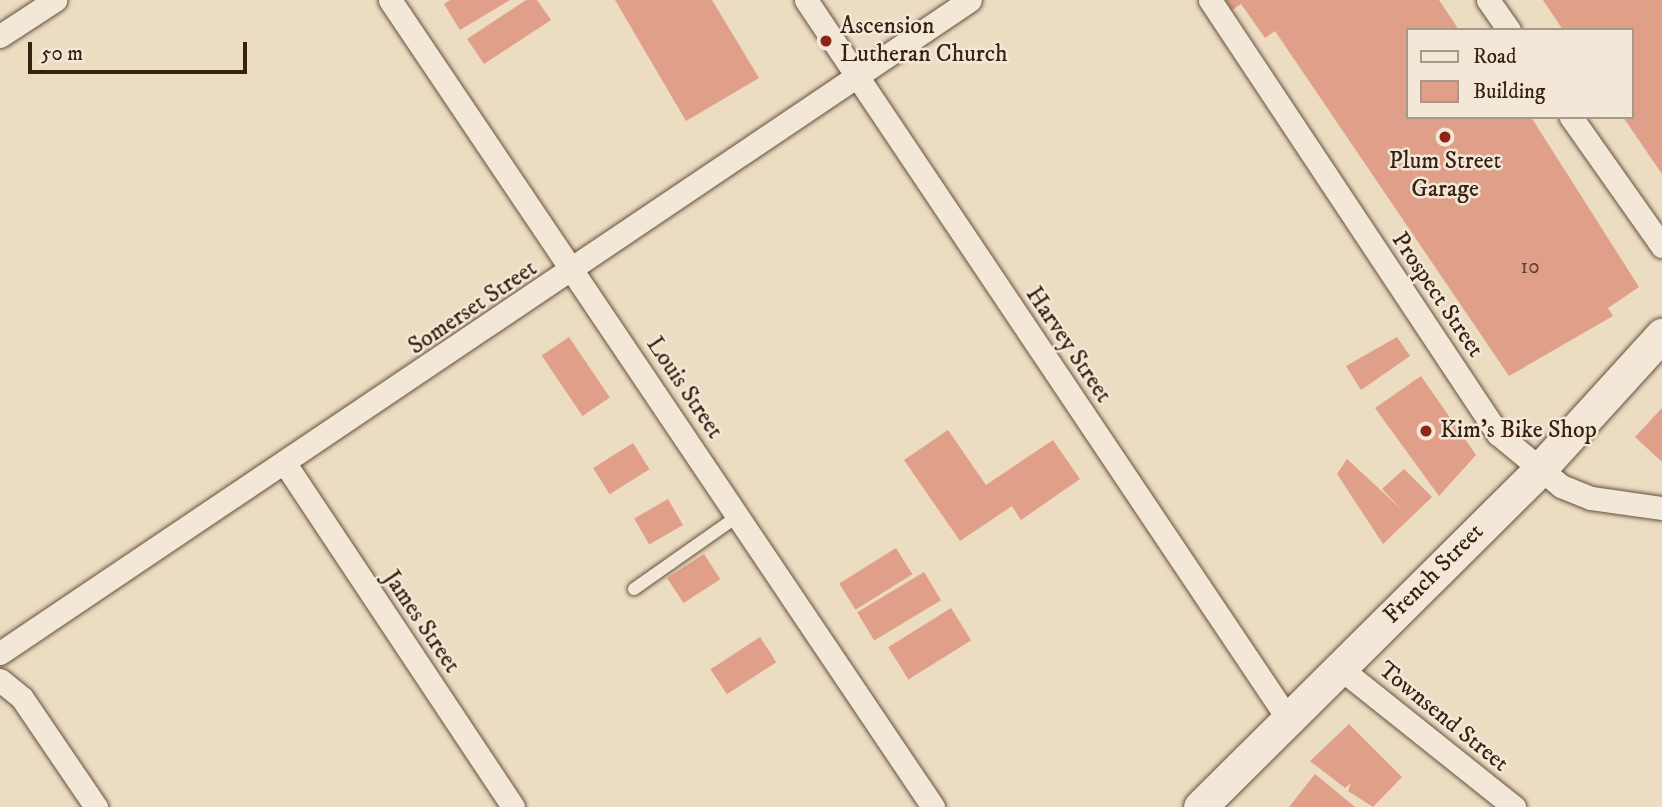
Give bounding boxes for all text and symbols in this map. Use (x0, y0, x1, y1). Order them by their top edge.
place label: Ascension Lutheran Church (840, 13, 1008, 69)
scale bar (32, 28, 250, 72)
legend (1406, 28, 1634, 119)
marker: Ascension Lutheran Church (818, 33, 834, 49)
text: 50 m (41, 41, 83, 67)
text: Road (1473, 44, 1517, 70)
text: Building (1473, 79, 1545, 105)
marker: Plum Street Garage (1437, 129, 1453, 145)
place label: Plum Street Garage (1389, 148, 1501, 204)
street label: Prospect Street (1385, 227, 1489, 363)
house number: 10 (1521, 254, 1539, 280)
street label: Somerset Street (403, 255, 543, 361)
street label: Harvey Street (1019, 282, 1117, 408)
street label: Louis Street (639, 332, 729, 444)
place label: Kim's Bike Shop (1440, 417, 1597, 445)
marker: Kim's Bike Shop (1418, 423, 1434, 439)
street label: French Street (1378, 518, 1490, 630)
street label: James Street (376, 565, 466, 679)
street label: Townsend Street (1372, 656, 1514, 778)

